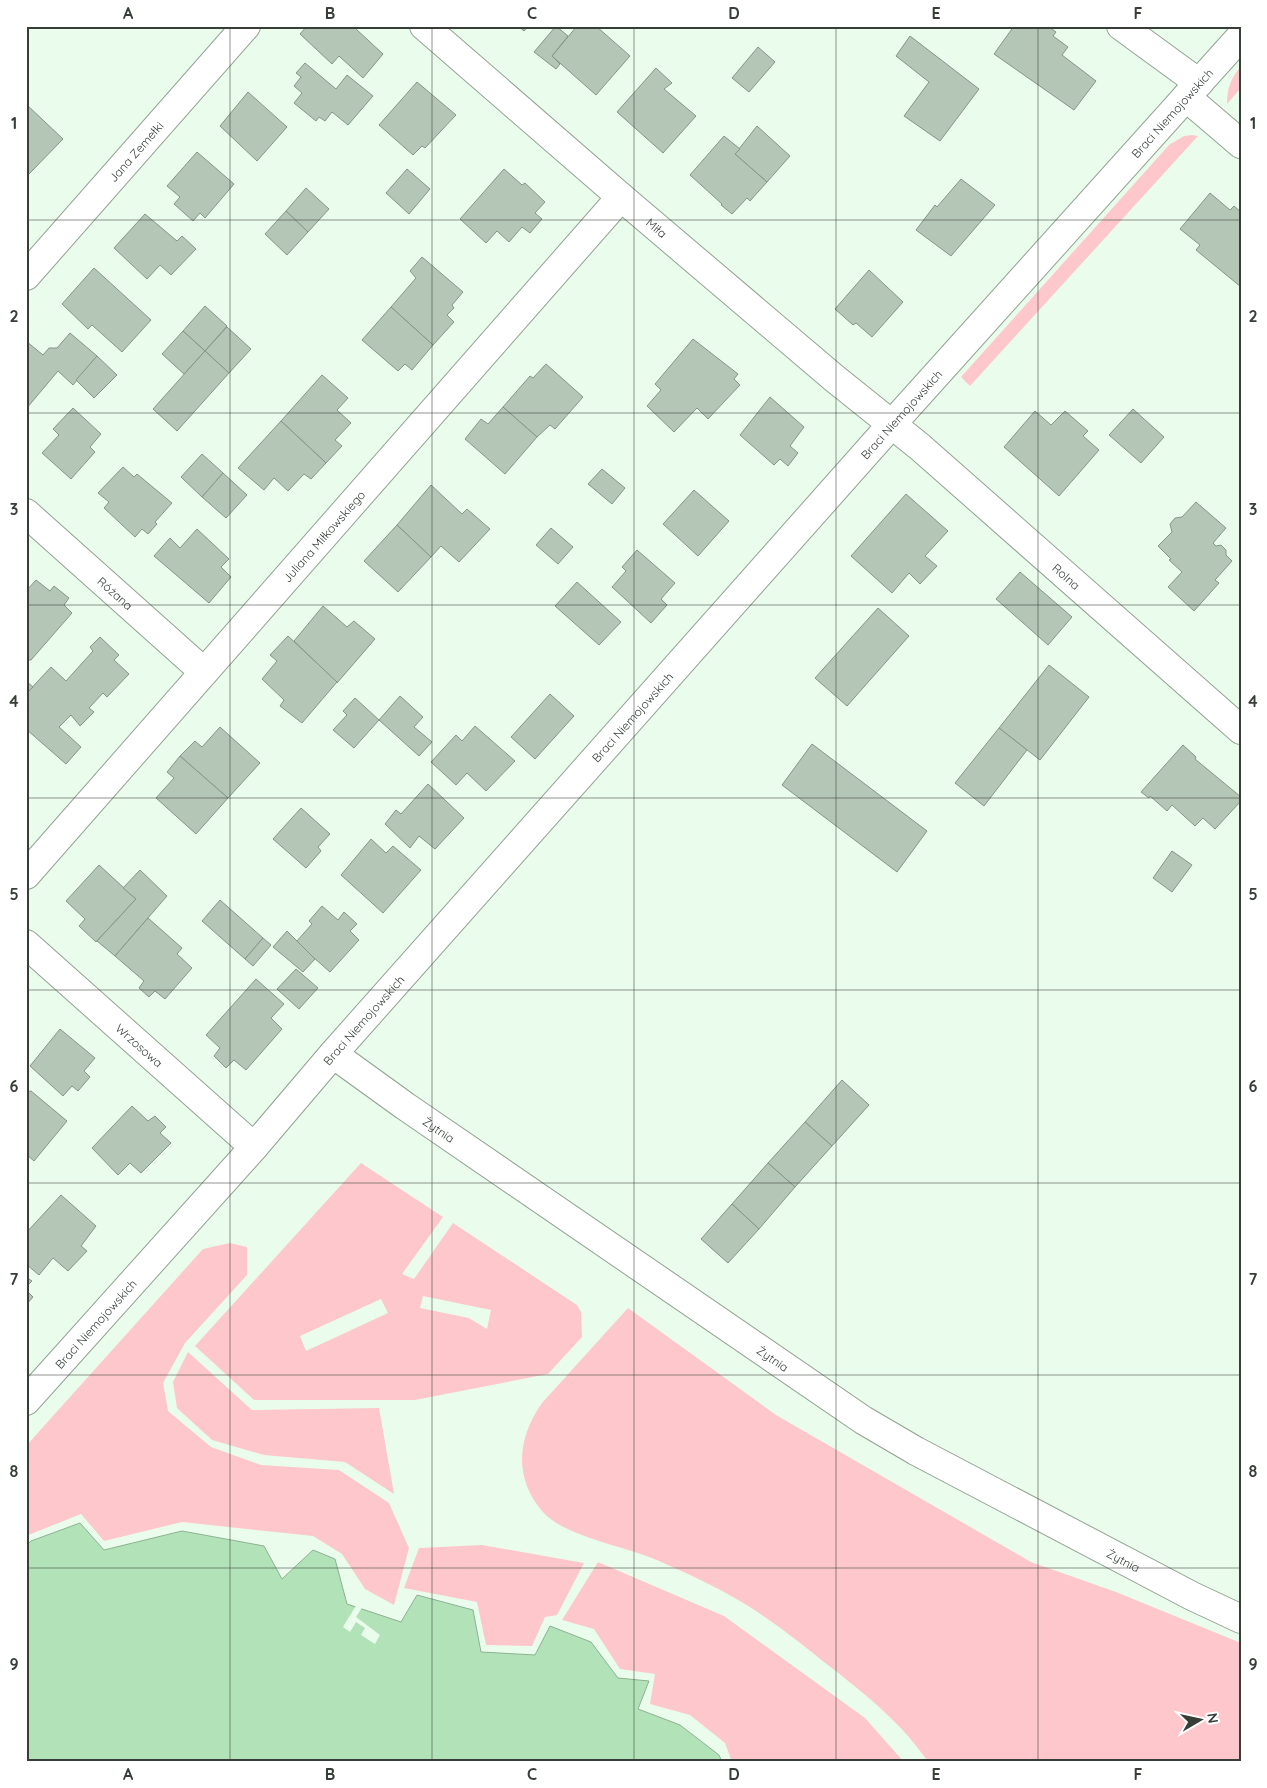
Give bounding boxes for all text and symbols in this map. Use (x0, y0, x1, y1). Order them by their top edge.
text: A (123, 3, 134, 23)
text: B (325, 3, 335, 23)
text: C (527, 3, 537, 23)
text: D (728, 3, 740, 23)
text: E (931, 3, 941, 23)
text: F (1134, 3, 1143, 23)
street label: Braci Niemojowskich (1128, 65, 1216, 161)
text: 1 (11, 113, 17, 133)
text: 1 (1250, 113, 1256, 133)
street label: Jana Zemełki (105, 118, 166, 185)
street label: Miła (643, 214, 670, 241)
text: 2 (9, 306, 19, 326)
text: 2 (1248, 306, 1258, 326)
street label: Braci Niemojowskich (857, 366, 945, 462)
street label: Juliana Miłkowskiego (279, 487, 368, 585)
text: 3 (10, 499, 18, 519)
text: 3 (1249, 499, 1257, 519)
street label: Rolna (1049, 560, 1084, 592)
street label: Różana (95, 573, 136, 613)
street label: Braci Niemojowskich (588, 669, 676, 765)
text: 4 (9, 691, 19, 711)
text: 4 (1248, 691, 1258, 711)
text: 5 (9, 884, 19, 904)
text: 5 (1248, 884, 1258, 904)
street label: Braci Niemojowskich (320, 972, 407, 1068)
street label: Wrzosowa (113, 1020, 166, 1070)
text: 6 (10, 1076, 19, 1096)
text: 6 (1249, 1076, 1258, 1096)
street label: Żytnia (420, 1113, 458, 1145)
text: 7 (10, 1269, 19, 1289)
text: 7 (1249, 1269, 1258, 1289)
street label: Braci Niemojowskich (51, 1276, 140, 1371)
street label: Żytnia (754, 1342, 792, 1375)
text: 8 (10, 1461, 19, 1481)
text: 8 (1249, 1461, 1258, 1481)
street label: Żytnia (1104, 1545, 1143, 1575)
text: 9 (9, 1654, 19, 1674)
text: 9 (1248, 1654, 1258, 1674)
north arrow (1174, 1696, 1224, 1746)
text: N (1203, 1711, 1223, 1724)
text: A (123, 1764, 134, 1784)
text: B (325, 1764, 335, 1784)
text: C (527, 1764, 537, 1784)
text: D (728, 1764, 740, 1784)
text: E (931, 1764, 941, 1784)
text: F (1134, 1764, 1143, 1784)

